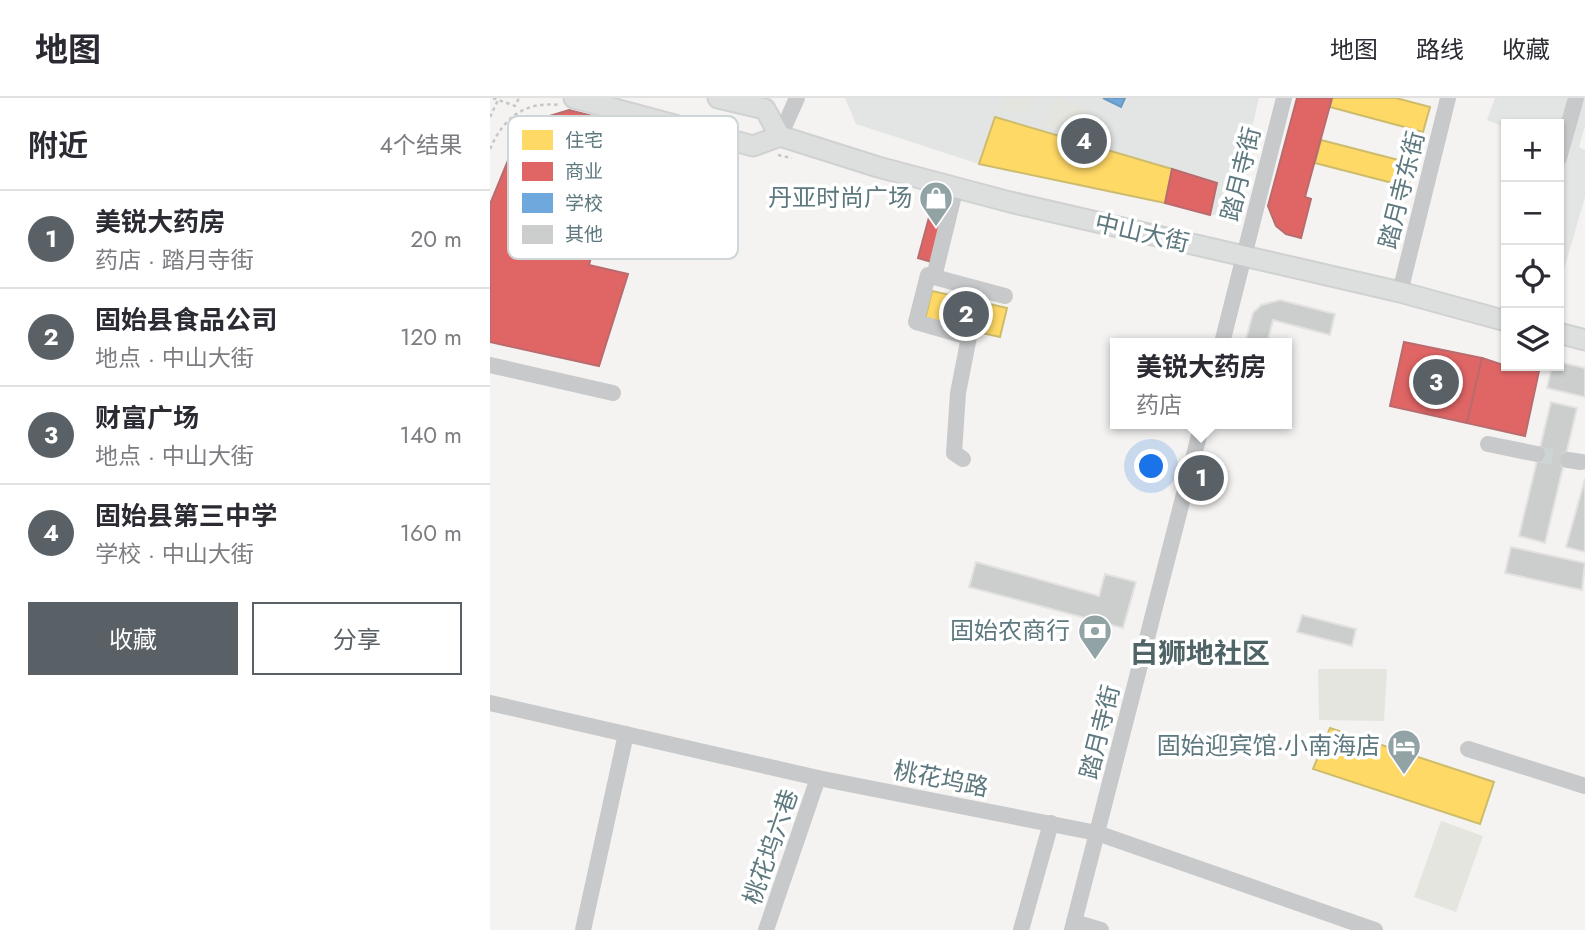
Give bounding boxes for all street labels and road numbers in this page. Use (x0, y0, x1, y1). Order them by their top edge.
street label: 踏月寺街 (1212, 123, 1269, 225)
street label: 踏月寺东街 (1370, 127, 1433, 252)
street label: 中山大街 (1091, 205, 1193, 260)
street label: 踏月寺街 (1071, 681, 1128, 783)
street label: 桃花坞路 (891, 752, 992, 805)
street label: 桃花坞六巷 (734, 784, 807, 909)

